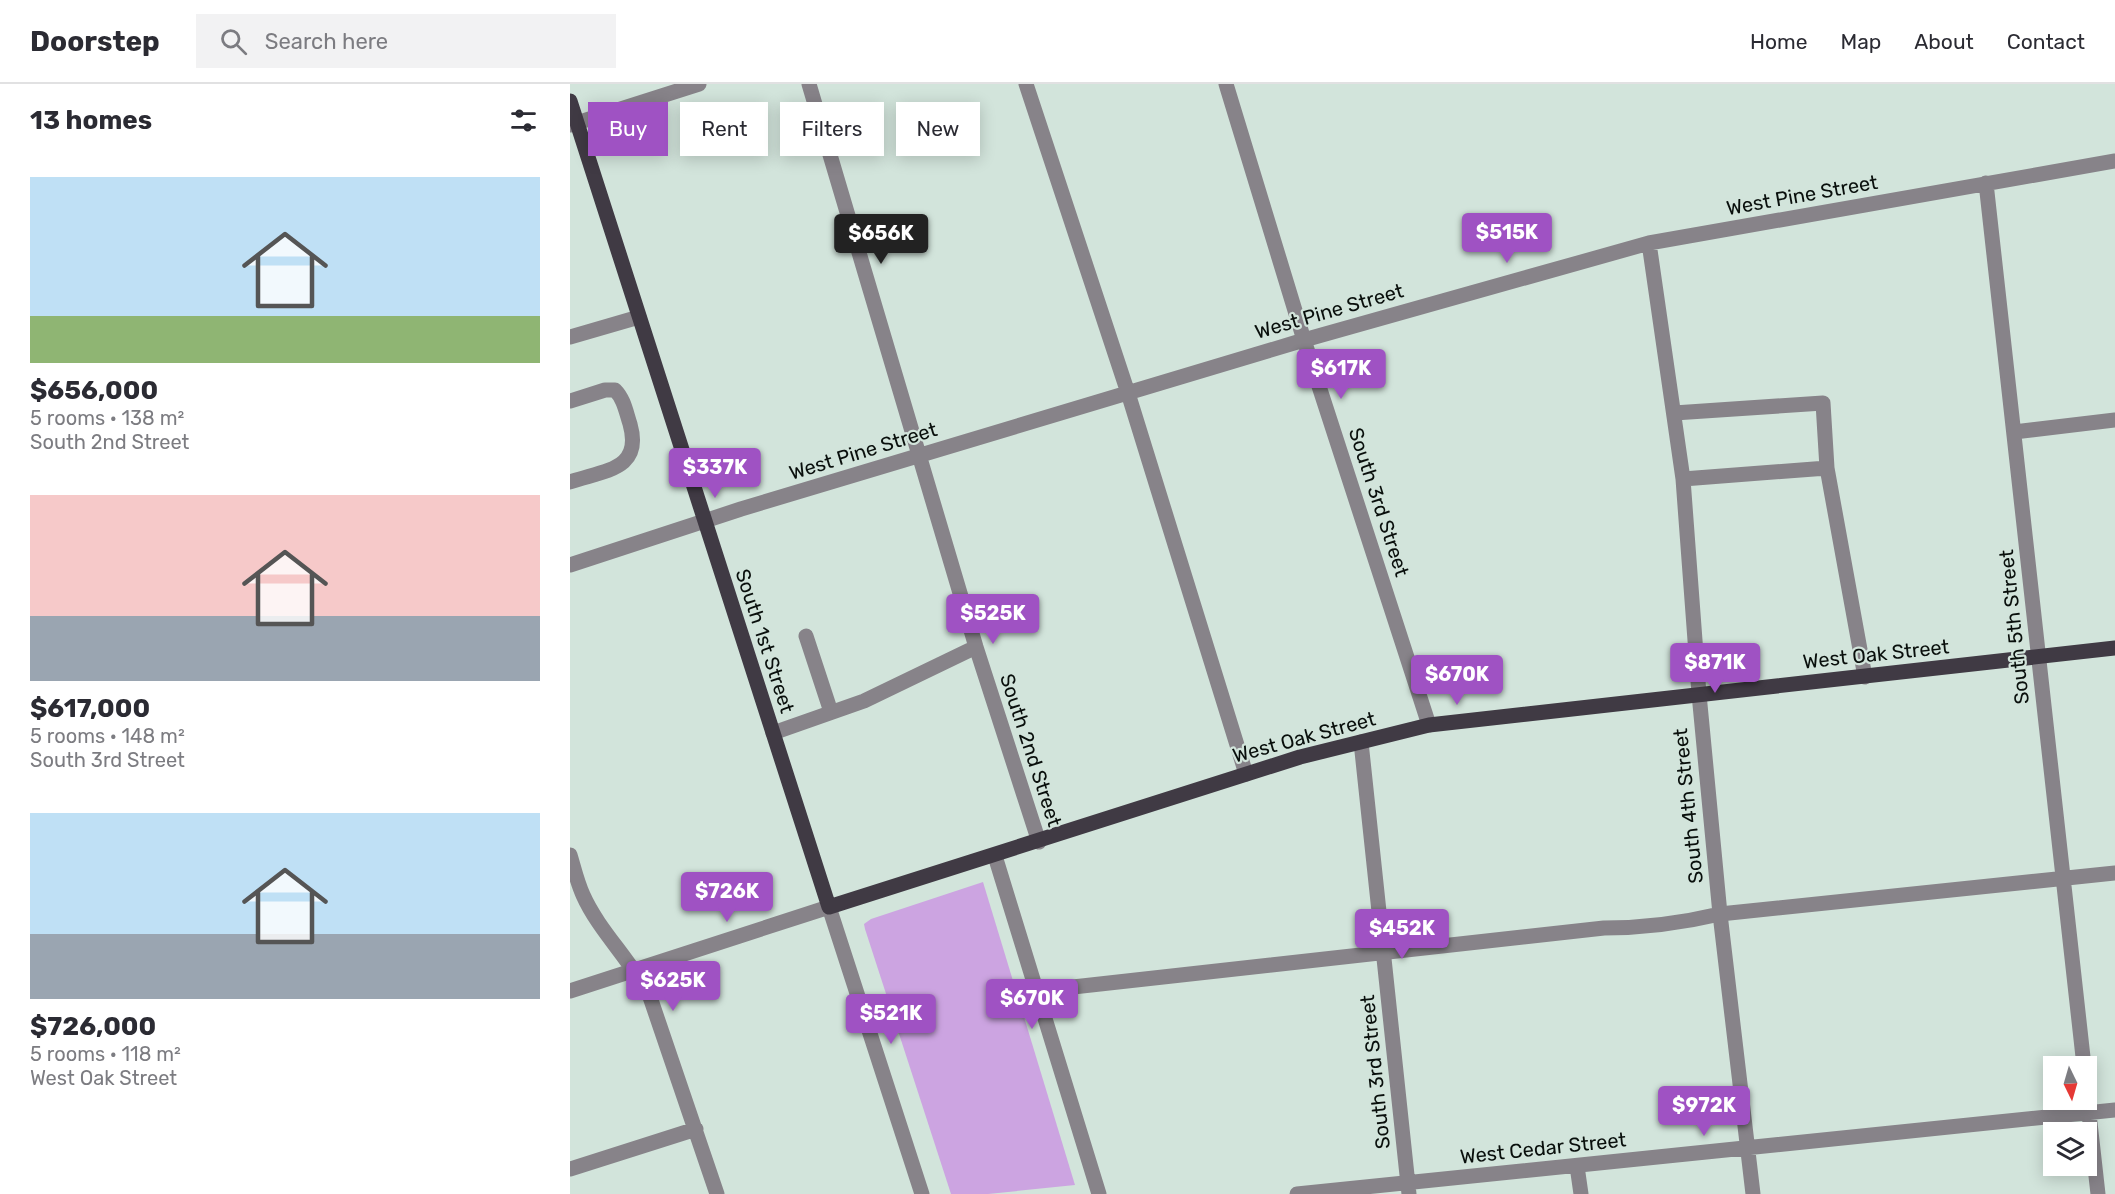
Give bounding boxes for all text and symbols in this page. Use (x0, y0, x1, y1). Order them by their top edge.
search box (196, 14, 616, 68)
text: Doorstep (30, 25, 160, 58)
icon: search (217, 25, 250, 58)
text: Search here (265, 28, 388, 55)
text: Home (1750, 29, 1807, 54)
text: Map (1840, 29, 1881, 54)
text: About (1914, 29, 1974, 54)
text: Contact (2007, 29, 2085, 54)
chip: Buy (588, 102, 668, 156)
chip: Rent (680, 102, 768, 156)
chip: Filters (780, 102, 884, 156)
chip: New (896, 102, 980, 156)
icon: filters (507, 104, 540, 137)
text: 13 homes (30, 105, 152, 136)
street label: West Pine Street (1724, 170, 1880, 220)
pin: $515K (1465, 213, 1549, 264)
pin: $656K (839, 214, 923, 265)
icon: home (231, 216, 339, 324)
text: $515K (1476, 220, 1538, 244)
text: $656K (848, 221, 914, 245)
street label: West Pine Street (1252, 278, 1406, 344)
pin: $617K (1299, 349, 1383, 400)
text: $617K (1311, 356, 1371, 380)
text: $656,000 (30, 375, 158, 406)
text: 5 rooms · 138 m² (30, 406, 184, 430)
street label: West Pine Street (786, 417, 940, 485)
street label: South 3rd Street (1344, 425, 1414, 580)
text: South 2nd Street (30, 430, 189, 454)
pin: $337K (673, 448, 757, 499)
text: $337K (683, 455, 747, 479)
icon: home (231, 534, 339, 642)
street label: South 5th Street (1994, 548, 2034, 706)
street label: South 1st Street (730, 566, 800, 716)
pin: $525K (951, 594, 1035, 645)
text: $525K (960, 601, 1026, 625)
street label: West Oak Street (1802, 634, 1951, 674)
pin: $871K (1673, 643, 1757, 694)
text: $871K (1684, 650, 1746, 674)
pin: $670K (1415, 655, 1499, 706)
text: $670K (1425, 662, 1489, 686)
street label: South 2nd Street (995, 671, 1067, 830)
text: $617,000 (30, 693, 150, 724)
street label: West Oak Street (1230, 706, 1378, 768)
text: 5 rooms · 148 m² (30, 724, 185, 748)
street label: South 4th Street (1668, 727, 1708, 885)
text: South 3rd Street (30, 748, 185, 772)
icon: home (231, 852, 339, 960)
pin: $726K (685, 872, 769, 923)
text: $726K (695, 879, 759, 903)
pin: $452K (1360, 909, 1444, 960)
text: $452K (1369, 916, 1435, 940)
pin: $625K (631, 961, 715, 1012)
text: $625K (640, 968, 706, 992)
pin: $670K (990, 979, 1074, 1030)
text: $670K (1000, 986, 1064, 1010)
pin: $521K (849, 994, 933, 1045)
street label: South 3rd Street (1355, 994, 1395, 1150)
text: $521K (860, 1001, 922, 1025)
text: $726,000 (30, 1011, 156, 1042)
text: 5 rooms · 118 m² (30, 1042, 181, 1066)
north arrow (2043, 1056, 2097, 1110)
map controls (2043, 1056, 2097, 1176)
text: West Oak Street (30, 1066, 177, 1090)
pin: $972K (1662, 1086, 1746, 1137)
text: $972K (1672, 1093, 1736, 1117)
button: layers (2043, 1122, 2097, 1176)
street label: West Cedar Street (1459, 1127, 1627, 1169)

